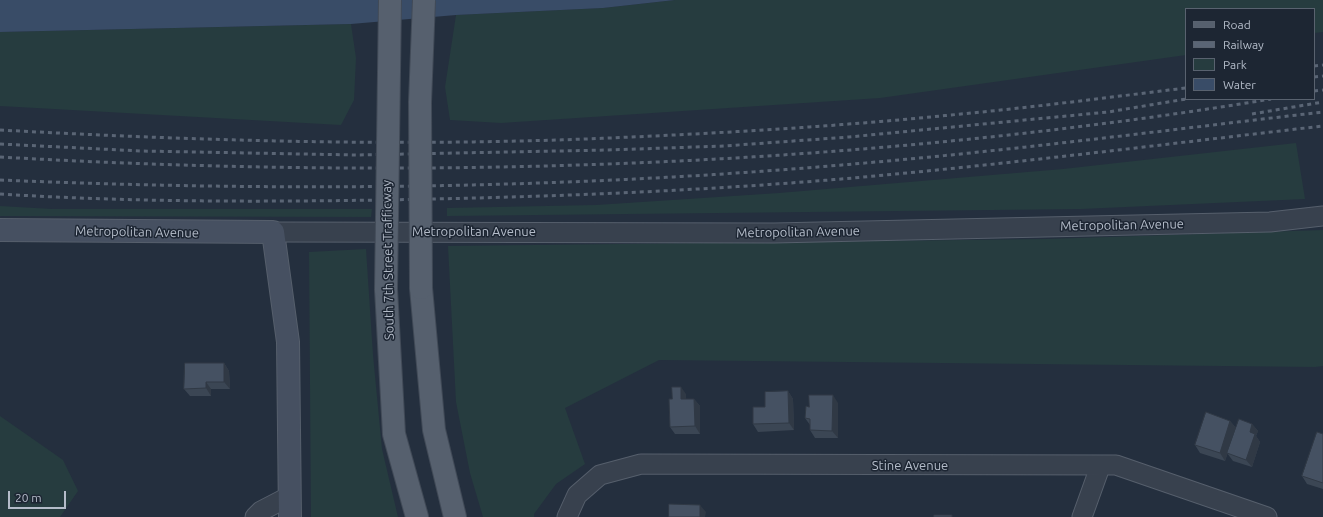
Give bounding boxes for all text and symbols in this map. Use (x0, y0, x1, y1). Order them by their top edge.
legend (1185, 8, 1315, 100)
text: Road (1223, 18, 1251, 31)
text: Railway (1223, 38, 1264, 51)
text: Park (1223, 58, 1247, 71)
text: Water (1223, 78, 1256, 91)
street label: South 7th Street Trafficway (379, 180, 397, 340)
street label: Metropolitan Avenue (1060, 216, 1184, 234)
street label: Metropolitan Avenue (75, 223, 199, 241)
street label: Metropolitan Avenue (736, 223, 860, 241)
street label: Metropolitan Avenue (412, 224, 536, 240)
street label: Stine Avenue (872, 458, 948, 474)
scale bar (10, 483, 68, 509)
text: 20 m (15, 491, 42, 504)

